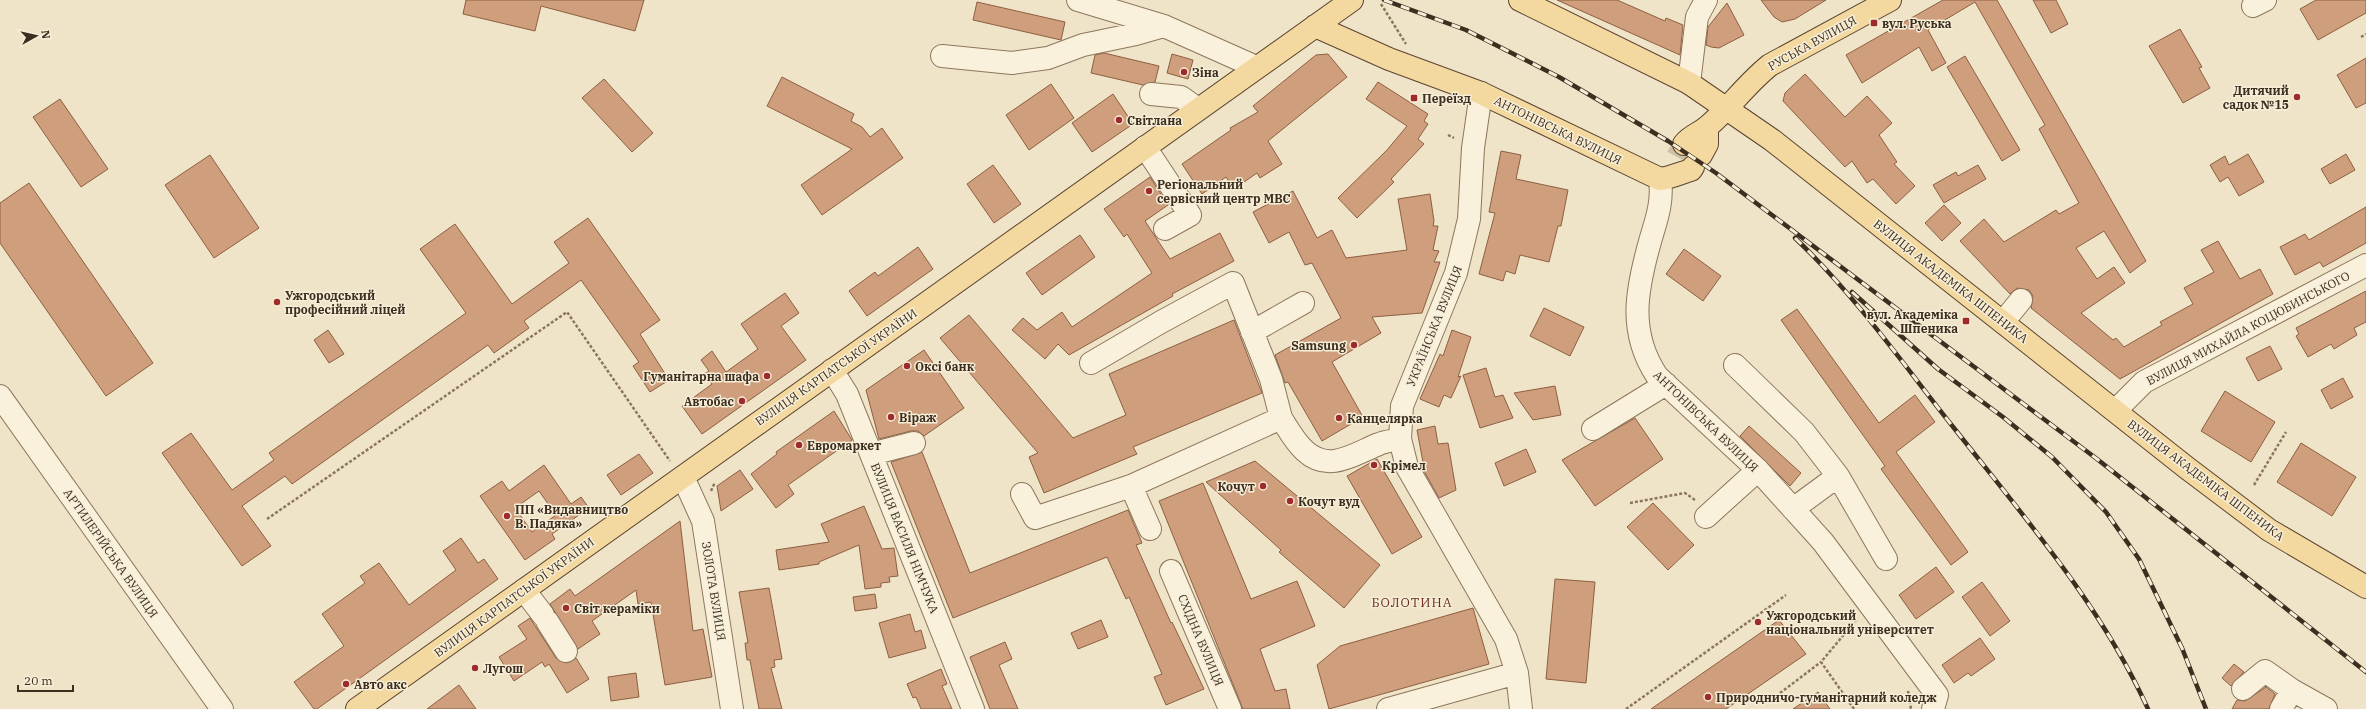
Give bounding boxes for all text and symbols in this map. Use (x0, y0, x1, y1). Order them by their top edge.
street label: РУСЬКА ВУЛИЦЯ (1765, 12, 1859, 74)
north arrow (16, 16, 56, 56)
place label: вул. Руська (1882, 16, 1952, 31)
marker: вул. Руська (1869, 18, 1879, 28)
text: N (38, 29, 53, 40)
place label: Зіна (1192, 65, 1219, 80)
marker: Зіна (1179, 67, 1189, 77)
place label: Дитячий садок №15 (2223, 83, 2289, 112)
place label: Переїзд (1422, 91, 1471, 106)
marker: Дитячий садок №15 (2292, 92, 2302, 102)
marker: Переїзд (1409, 93, 1419, 103)
street label: АНТОНІВСЬКА ВУЛИЦЯ (1492, 93, 1624, 167)
place label: Світлана (1127, 113, 1182, 128)
marker: Світлана (1114, 115, 1124, 125)
place label: Регіональний сервісний центр МВС (1157, 177, 1291, 206)
marker: Регіональний сервісний центр МВС (1144, 186, 1154, 196)
street label: ВУЛИЦЯ АКАДЕМІКА ШПЕНИКА (1871, 216, 2032, 346)
street label: УКРАЇНСЬКА ВУЛИЦЯ (1403, 263, 1465, 389)
street label: ВУЛИЦЯ МИХАЙЛА КОЦЮБИНСЬКОГО (2144, 268, 2352, 388)
place label: Ужгородський професійний ліцей (285, 288, 406, 317)
marker: Ужгородський професійний ліцей (272, 297, 282, 307)
street label: ВУЛИЦЯ КАРПАТСЬКОЇ УКРАЇНИ (752, 305, 920, 429)
place label: вул. Академіка Шпеника (1867, 307, 1958, 336)
marker: вул. Академіка Шпеника (1961, 316, 1971, 326)
place label: Samsung (1291, 338, 1346, 353)
marker: Samsung (1349, 340, 1359, 350)
place label: Оксі банк (915, 359, 975, 374)
marker: Оксі банк (902, 361, 912, 371)
street label: АНТОНІВСЬКА ВУЛИЦЯ (1650, 367, 1762, 475)
place label: Гуманітарна шафа (643, 369, 759, 384)
marker: Гуманітарна шафа (762, 371, 772, 381)
place label: Автобас (684, 394, 735, 409)
marker: Автобас (737, 396, 747, 406)
place label: Віраж (899, 410, 937, 425)
place label: Канцелярка (1347, 411, 1423, 426)
marker: Віраж (886, 412, 896, 422)
marker: Канцелярка (1334, 413, 1344, 423)
street label: ВУЛИЦЯ АКАДЕМІКА ШПЕНИКА (2125, 416, 2288, 544)
place label: Евромаркет (807, 438, 881, 453)
marker: Евромаркет (794, 440, 804, 450)
place label: Крімел (1382, 458, 1426, 473)
street label: ВУЛИЦЯ ВАСИЛЯ НІМЧУКА (868, 460, 942, 616)
marker: Крімел (1369, 460, 1379, 470)
place label: Кочут (1217, 479, 1255, 494)
marker: Кочут (1258, 481, 1268, 491)
street label: АРТИЛЕРІЙСЬКА ВУЛИЦЯ (61, 486, 161, 620)
place label: Кочут вуд (1298, 494, 1360, 509)
marker: Кочут вуд (1285, 496, 1295, 506)
place label: ПП «Видавництво В. Падяка» (515, 502, 628, 531)
marker: ПП «Видавництво В. Падяка» (502, 511, 512, 521)
street label: ВУЛИЦЯ КАРПАТСЬКОЇ УКРАЇНИ (431, 534, 597, 660)
street label: ЗОЛОТА ВУЛИЦЯ (699, 540, 729, 642)
street label: СХІДНА ВУЛИЦЯ (1175, 592, 1227, 688)
district label: БОЛОТИНА (1371, 594, 1453, 611)
place label: Світ кераміки (574, 601, 660, 616)
marker: Світ кераміки (561, 603, 571, 613)
place label: Ужгородський національний університет (1766, 608, 1934, 637)
marker: Ужгородський національний університет (1753, 617, 1763, 627)
place label: Лугош (483, 661, 523, 676)
marker: Лугош (470, 663, 480, 673)
scale bar (18, 667, 73, 693)
text: 20 m (24, 673, 53, 688)
place label: Авто акс (354, 677, 408, 692)
marker: Авто акс (341, 679, 351, 689)
place label: Природничо-гуманітарний коледж (1716, 690, 1937, 705)
marker: Природничо-гуманітарний коледж (1703, 692, 1713, 702)

